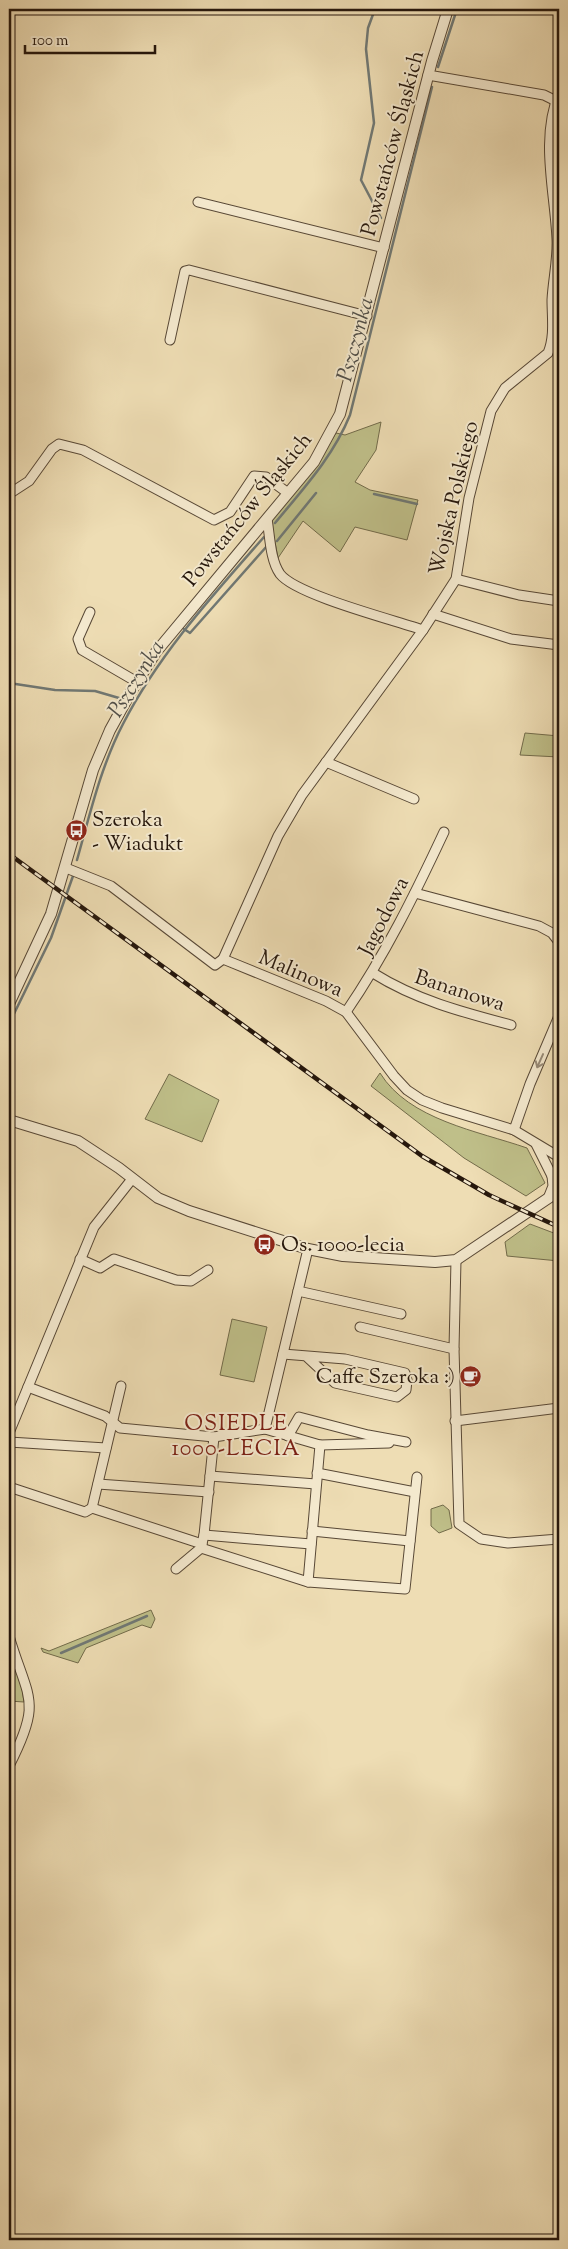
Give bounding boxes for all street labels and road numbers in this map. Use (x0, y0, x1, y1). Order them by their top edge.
street label: Powstańców Śląskich (355, 48, 433, 240)
street label: Wojska Polskiego (423, 418, 487, 579)
street label: Powstańców Śląskich (177, 427, 320, 594)
street label: Jagodowa (352, 872, 418, 962)
street label: Malinowa (253, 944, 347, 1006)
street label: Bananowa (410, 963, 509, 1021)

